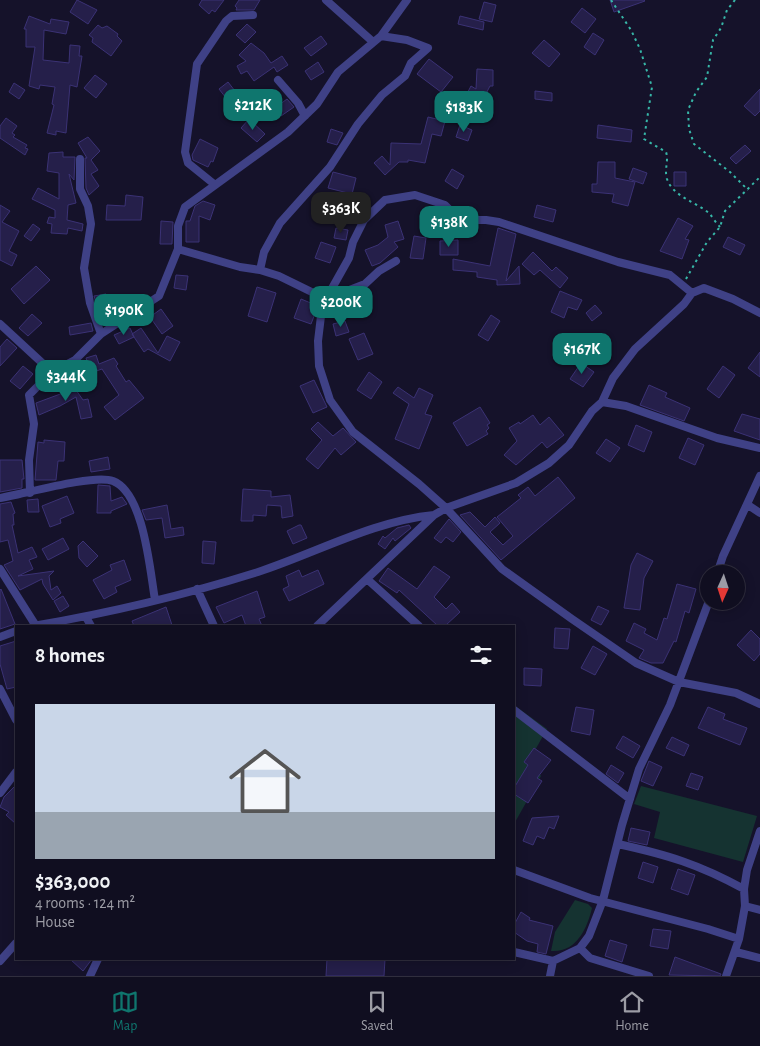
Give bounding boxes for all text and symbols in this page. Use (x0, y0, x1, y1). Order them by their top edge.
pin: $212K (218, 88, 288, 131)
pin: $183K (429, 90, 499, 133)
text: $212K (234, 97, 272, 113)
text: $183K (445, 99, 483, 115)
pin: $363K (306, 192, 376, 234)
text: $363K (322, 200, 360, 216)
pin: $138K (414, 206, 484, 248)
text: $138K (430, 214, 468, 230)
pin: $200K (306, 286, 376, 328)
pin: $190K (89, 294, 159, 336)
text: $200K (321, 294, 361, 310)
text: $190K (105, 302, 143, 318)
pin: $167K (547, 332, 617, 375)
text: $167K (564, 341, 600, 357)
pin: $344K (31, 360, 101, 402)
text: $344K (46, 368, 86, 384)
north arrow (700, 565, 745, 610)
map controls (700, 565, 745, 610)
icon: filters (467, 641, 495, 669)
text: 8 homes (35, 645, 105, 666)
icon: home (220, 736, 310, 826)
text: $363,000 (35, 871, 110, 892)
text: 4 rooms · 124 m² (35, 895, 135, 911)
text: House (35, 914, 75, 930)
tab: Map (111, 988, 139, 1035)
tab: Saved (361, 988, 393, 1035)
tab: Home (615, 988, 649, 1035)

